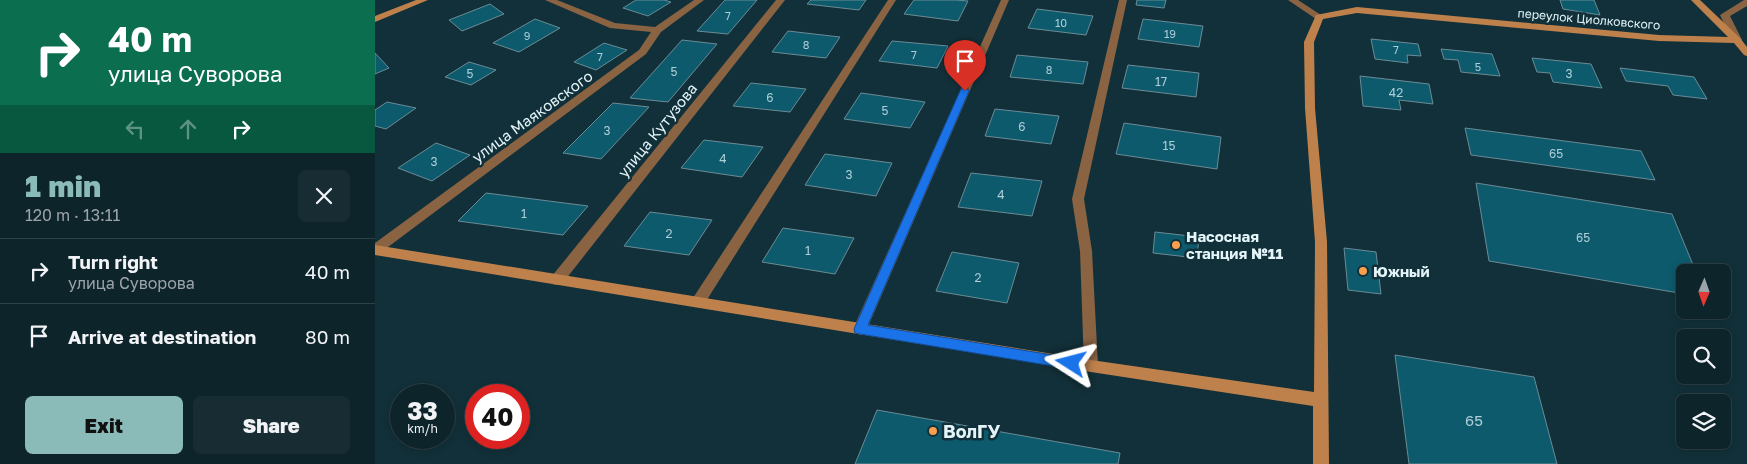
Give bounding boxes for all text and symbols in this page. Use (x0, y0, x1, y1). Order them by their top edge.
street label: переулок Циолковского (1517, 5, 1661, 33)
house number: 7 (725, 9, 731, 22)
house number: 10 (1055, 16, 1067, 29)
text: 40 m (108, 18, 192, 60)
icon: right (25, 20, 90, 85)
house number: 19 (1164, 27, 1176, 40)
house number: 9 (524, 29, 530, 42)
house number: 8 (803, 38, 810, 51)
pin (944, 40, 986, 91)
house number: 7 (1393, 43, 1399, 56)
icon: arrive (951, 47, 979, 75)
house number: 7 (911, 48, 917, 61)
house number: 7 (597, 50, 603, 63)
text: улица Суворова (108, 60, 282, 87)
house number: 5 (1475, 60, 1481, 73)
house number: 8 (1046, 63, 1053, 76)
house number: 5 (671, 64, 678, 79)
house number: 5 (467, 66, 474, 81)
street label: улица Маяковского (468, 66, 596, 166)
house number: 3 (1565, 66, 1573, 81)
house number: 17 (1155, 74, 1167, 89)
street label: улица Кутузова (614, 79, 700, 181)
house number: 42 (1389, 85, 1403, 100)
house number: 6 (766, 90, 774, 105)
house number: 5 (882, 103, 889, 118)
icon: left (121, 115, 149, 143)
icon: ahead (174, 115, 202, 143)
icon: right (227, 115, 255, 143)
house number: 6 (1018, 119, 1026, 134)
house number: 3 (603, 123, 611, 138)
house number: 15 (1163, 138, 1175, 153)
house number: 65 (1549, 146, 1563, 161)
house number: 4 (719, 151, 727, 166)
house number: 3 (430, 154, 438, 169)
house number: 3 (845, 167, 853, 182)
text: 1 min (25, 168, 101, 204)
button: close (298, 170, 350, 222)
house number: 4 (997, 187, 1005, 202)
text: 120 m · 13:11 (25, 205, 120, 225)
house number: 1 (521, 206, 527, 221)
house number: 2 (666, 226, 673, 241)
place label: Насосная станция №11 (1186, 227, 1283, 262)
house number: 65 (1576, 230, 1590, 245)
marker: Насосная станция №11 (1170, 239, 1182, 251)
house number: 1 (805, 243, 811, 258)
text: Turn right (68, 250, 158, 273)
icon: right (25, 257, 53, 285)
text: 40 m (305, 260, 350, 283)
place label: Южный (1373, 262, 1430, 280)
north arrow (1676, 264, 1731, 319)
map controls (1676, 264, 1731, 449)
marker: Южный (1357, 265, 1369, 277)
house number: 2 (975, 270, 982, 285)
text: улица Суворова (68, 273, 195, 293)
icon: arrive (25, 322, 53, 350)
text: Arrive at destination (68, 325, 256, 348)
text: 80 m (305, 325, 350, 348)
button: search (1676, 329, 1731, 384)
position arrow (1044, 336, 1096, 388)
speed limit sign: 40 (465, 384, 530, 449)
button: layers (1676, 394, 1731, 449)
text: 33 (407, 395, 438, 426)
button: Exit (25, 396, 183, 454)
button: Share (193, 396, 350, 454)
house number: 65 (1465, 411, 1483, 429)
place label: ВолГУ (943, 420, 1000, 442)
text: km/h (407, 421, 438, 436)
marker: ВолГУ (927, 425, 939, 437)

